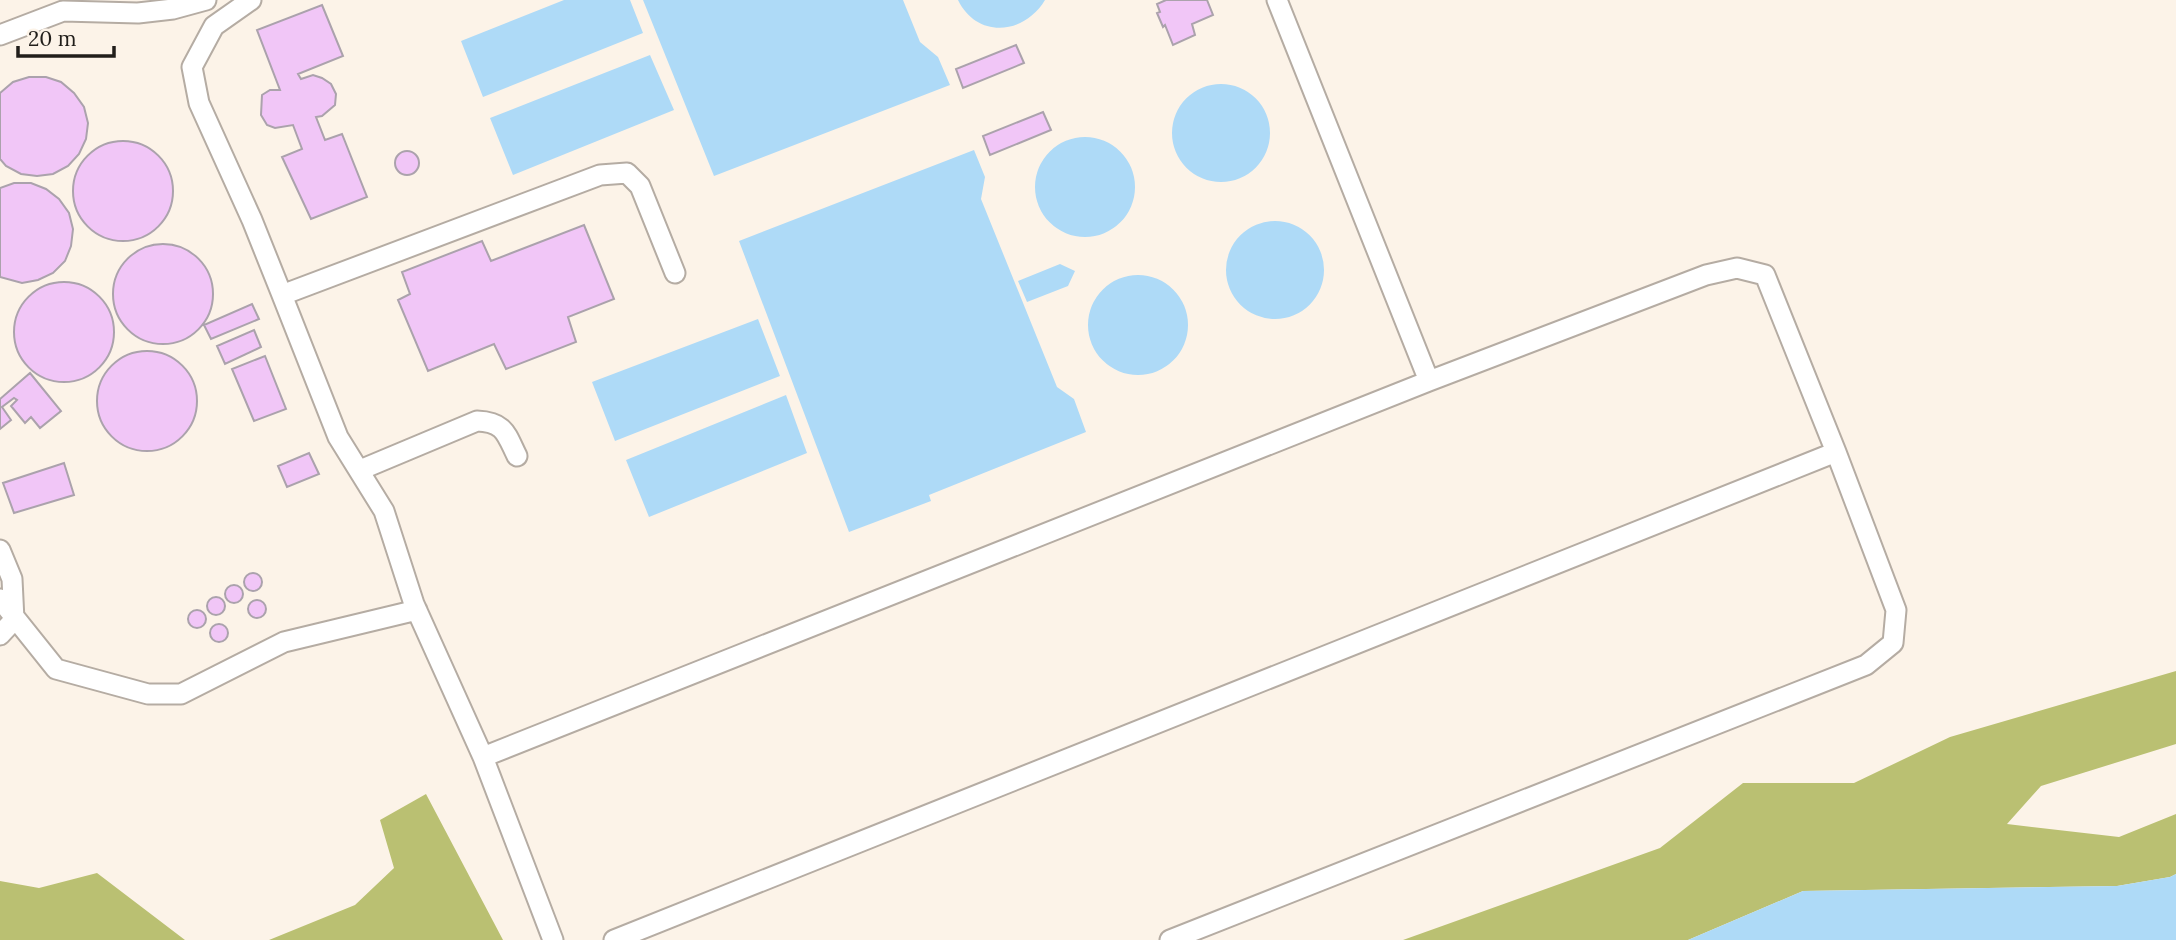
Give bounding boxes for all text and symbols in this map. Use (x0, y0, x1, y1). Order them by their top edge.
scale bar (18, 14, 114, 58)
text: 20 m (28, 25, 77, 52)

